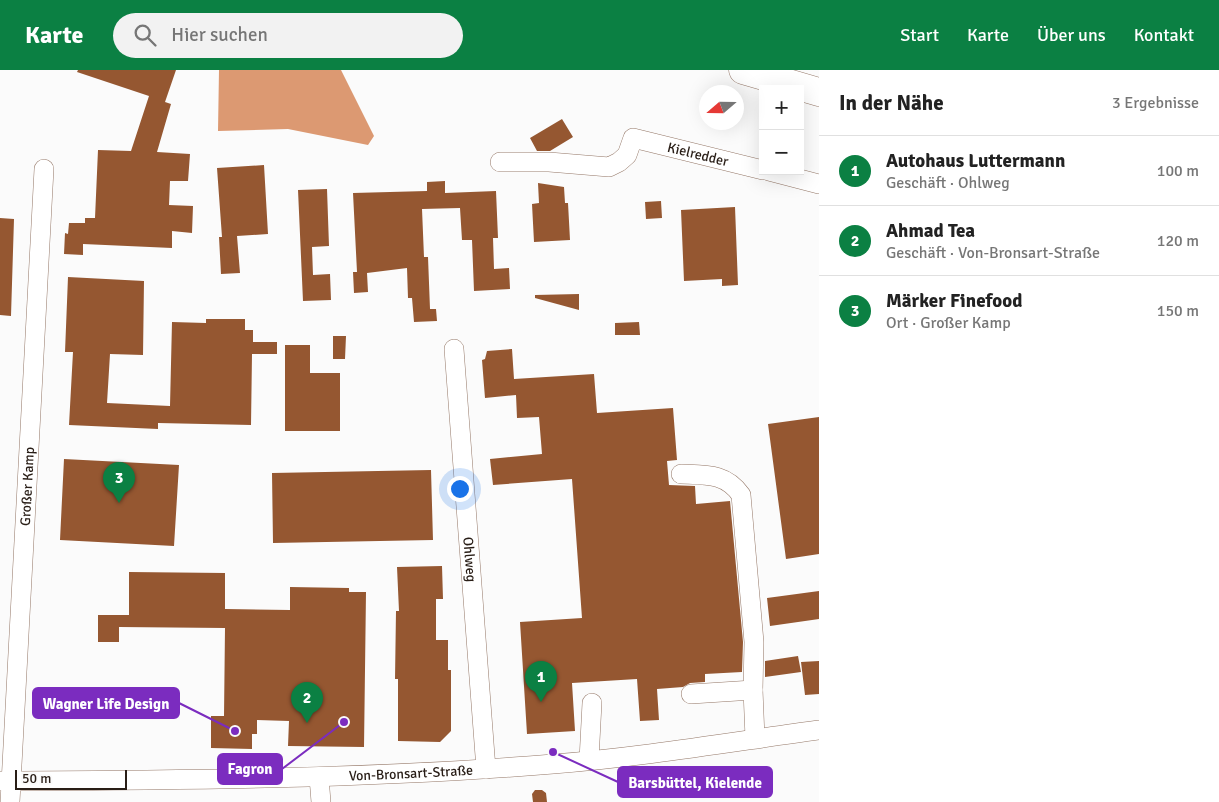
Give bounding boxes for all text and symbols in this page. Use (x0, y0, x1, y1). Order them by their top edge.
search box (113, 13, 463, 58)
text: Karte (25, 20, 83, 50)
icon: search (131, 21, 159, 49)
text: Hier suchen (171, 23, 268, 47)
text: Start (900, 24, 939, 46)
text: Karte (967, 24, 1009, 46)
text: Über uns (1037, 24, 1106, 46)
text: Kontakt (1134, 24, 1194, 46)
north arrow (699, 85, 744, 130)
map controls (759, 85, 804, 175)
button: + (759, 85, 804, 130)
text: In der Nähe (839, 90, 944, 116)
text: 3 Ergebnisse (1112, 93, 1199, 113)
button: − (759, 130, 804, 175)
street label: Kielredder (666, 138, 731, 170)
text: Autohaus Luttermann (886, 149, 1065, 173)
text: 1 (851, 161, 859, 181)
text: 100 m (1157, 161, 1199, 181)
text: Geschäft · Ohlweg (886, 173, 1010, 193)
text: Ahmad Tea (886, 219, 975, 243)
text: 2 (851, 231, 859, 251)
text: 120 m (1157, 231, 1199, 251)
text: Geschäft · Von-Bronsart-Straße (886, 243, 1100, 263)
text: Märker Finefood (886, 289, 1022, 313)
text: 3 (851, 301, 859, 321)
text: 150 m (1157, 301, 1199, 321)
text: Ort · Großer Kamp (886, 313, 1011, 333)
street label: Großer Kamp (16, 446, 38, 526)
pin: 3 (103, 462, 135, 503)
your location (447, 476, 473, 502)
street label: Ohlweg (460, 536, 480, 583)
pin: 1 (525, 661, 557, 702)
pin: 2 (291, 682, 323, 723)
callout: Wagner Life Design (33, 688, 179, 718)
text: Wagner Life Design (43, 695, 169, 713)
callout: Fagron (218, 754, 282, 784)
text: Fagron (228, 760, 272, 778)
street label: Von-Bronsart-Straße (348, 761, 474, 784)
scale bar (15, 767, 128, 790)
callout: Barsbüttel, Kielende (618, 767, 772, 797)
text: 50 m (22, 770, 51, 787)
text: Barsbüttel, Kielende (628, 774, 762, 792)

